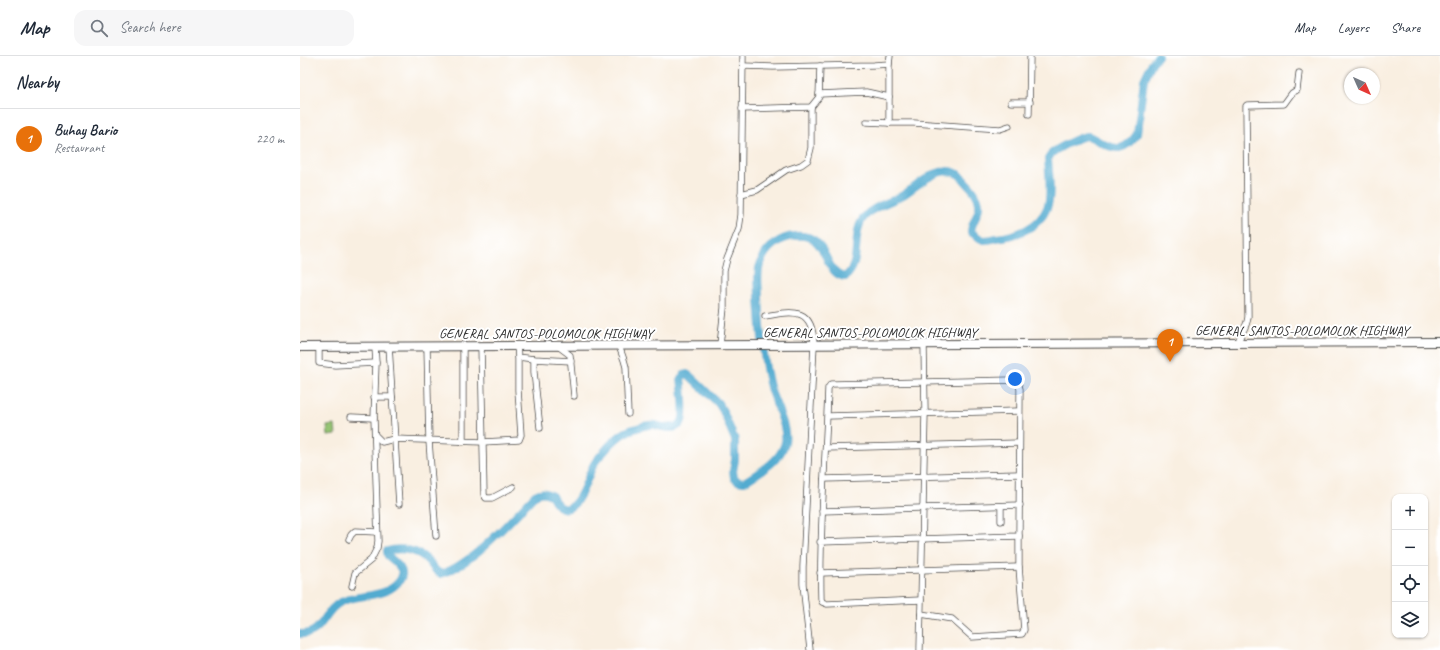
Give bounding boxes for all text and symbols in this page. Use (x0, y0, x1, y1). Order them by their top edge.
search box (74, 10, 354, 46)
text: Map (20, 16, 50, 40)
icon: search (88, 17, 110, 39)
text: Search here (120, 18, 181, 37)
text: Map (1294, 19, 1316, 36)
text: Layers (1338, 19, 1369, 36)
text: Share (1391, 19, 1420, 36)
north arrow (1344, 68, 1380, 104)
text: Nearby (16, 72, 59, 93)
text: Buhay Bario (54, 121, 117, 140)
text: 1 (26, 131, 32, 147)
text: 220 m (256, 131, 284, 147)
text: Restaurant (54, 140, 104, 156)
street label: GENERAL SANTOS-POLOMOLOK HIGHWAY (1195, 322, 1412, 339)
street label: GENERAL SANTOS-POLOMOLOK HIGHWAY (763, 324, 980, 341)
street label: GENERAL SANTOS-POLOMOLOK HIGHWAY (439, 325, 656, 342)
pin: 1 (1157, 329, 1183, 362)
your location (1005, 369, 1025, 389)
map controls (1392, 494, 1428, 638)
button: + (1392, 494, 1428, 530)
button: − (1392, 530, 1428, 566)
button: locate (1392, 566, 1428, 602)
button: layers (1392, 602, 1428, 638)

